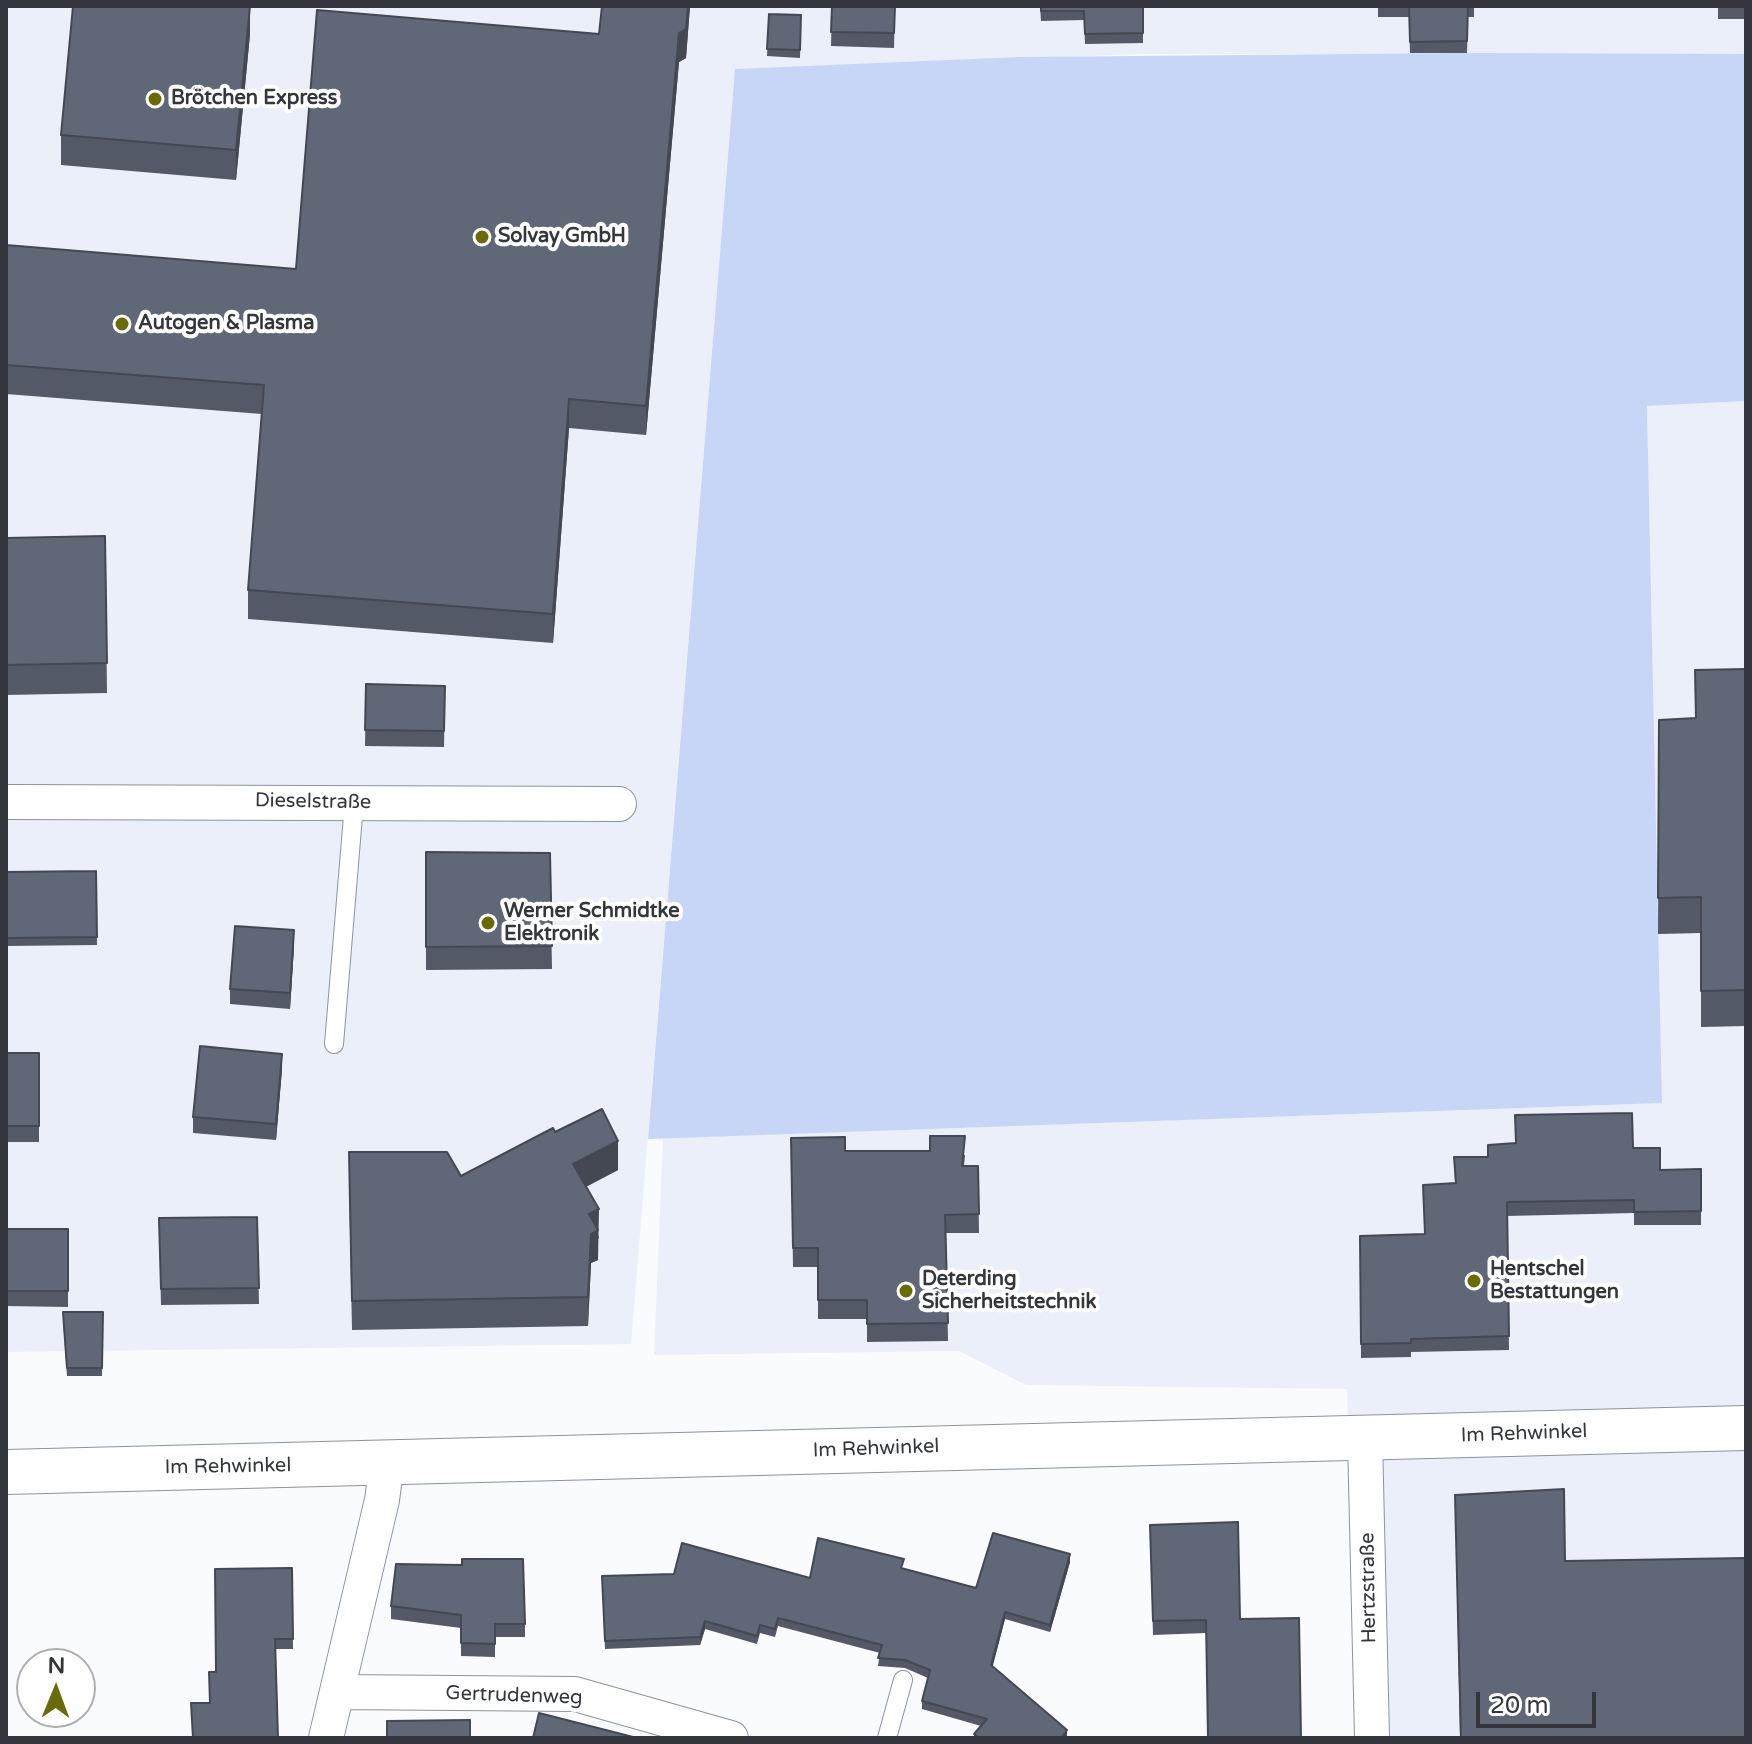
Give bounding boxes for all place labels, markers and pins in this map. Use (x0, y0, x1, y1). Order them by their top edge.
place label: Brötchen Express (171, 87, 337, 111)
marker: Brötchen Express (146, 90, 164, 108)
place label: Solvay GmbH (498, 225, 626, 249)
marker: Solvay GmbH (473, 228, 491, 246)
place label: Autogen & Plasma (138, 312, 314, 336)
marker: Autogen & Plasma (113, 315, 131, 333)
place label: Werner Schmidtke Elektronik (504, 900, 679, 947)
marker: Werner Schmidtke Elektronik (479, 914, 497, 932)
place label: Hentschel Bestattungen (1490, 1258, 1619, 1305)
place label: Deterding Sicherheitstechnik (922, 1268, 1096, 1315)
marker: Hentschel Bestattungen (1465, 1272, 1483, 1290)
marker: Deterding Sicherheitstechnik (897, 1282, 915, 1300)

